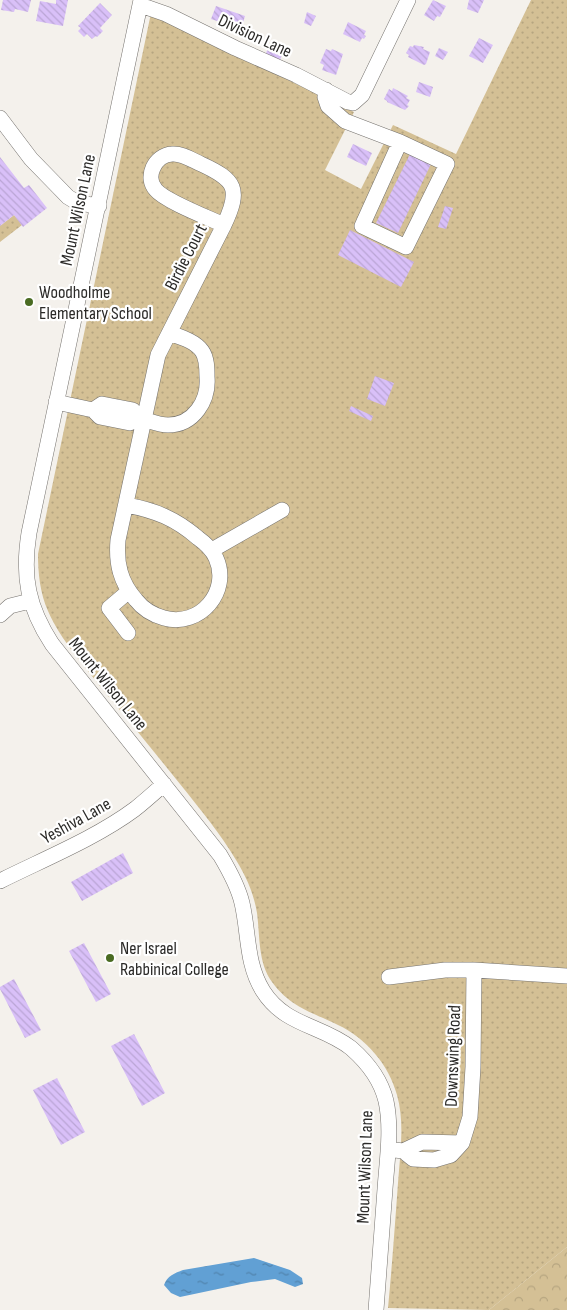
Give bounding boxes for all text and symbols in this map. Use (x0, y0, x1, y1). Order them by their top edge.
street label: Division Lane (215, 10, 295, 62)
street label: Mount Wilson Lane (56, 152, 100, 268)
street label: Birdie Court (160, 220, 212, 294)
place label: Woodholme Elementary School (39, 282, 152, 324)
marker: Woodholme Elementary School (23, 296, 35, 308)
street label: Mount Wilson Lane (64, 633, 152, 735)
street label: Yeshiva Lane (38, 793, 114, 849)
place label: Ner Israel Rabbinical College (120, 938, 229, 980)
marker: Ner Israel Rabbinical College (104, 952, 116, 964)
street label: Downswing Road (441, 1005, 465, 1107)
street label: Mount Wilson Lane (353, 1110, 377, 1224)

